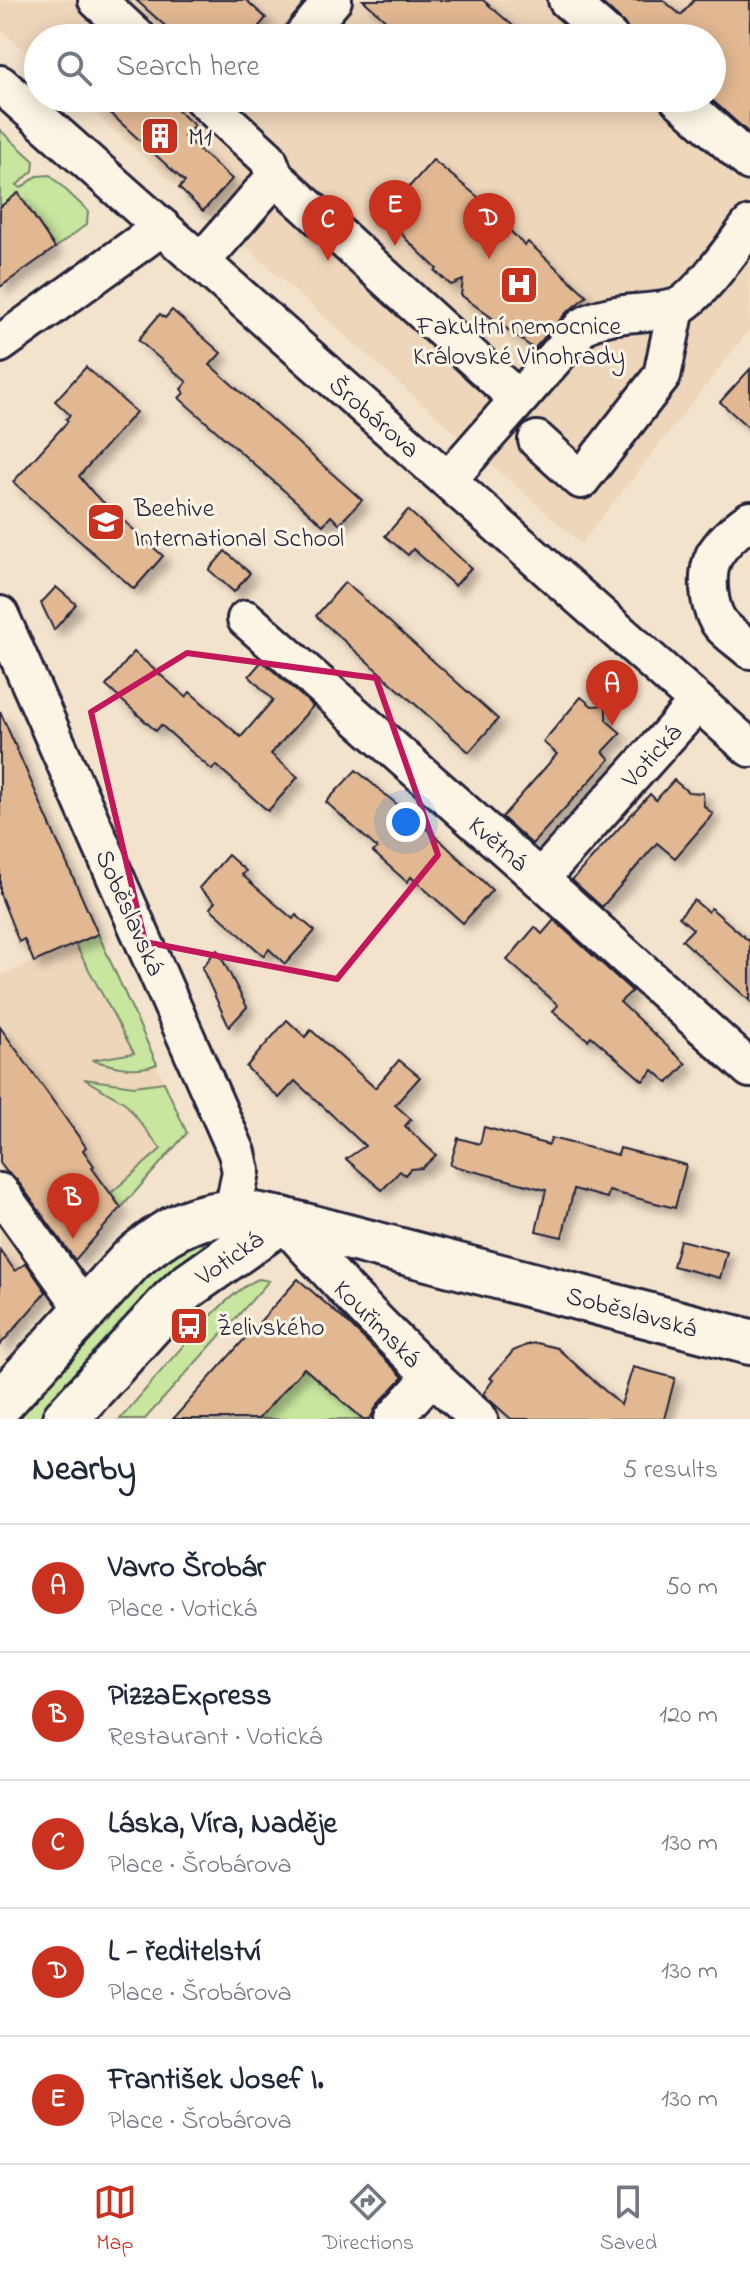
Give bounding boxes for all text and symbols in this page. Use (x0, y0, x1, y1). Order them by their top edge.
search box (24, 24, 726, 112)
icon: search (52, 46, 96, 90)
text: Search here (116, 46, 260, 90)
building icon: M1 (139, 115, 181, 157)
place label: M1 (188, 120, 212, 158)
pin: E (369, 180, 421, 246)
pin: D (463, 193, 515, 259)
pin: C (302, 195, 354, 261)
hospital icon: Fakultní nemocnice Královské Vinohrady (498, 264, 540, 306)
place label: Fakultní nemocnice Královské Vinohrady (413, 309, 625, 377)
street label: Šrobárova (319, 368, 427, 469)
place label: Beehive International School (133, 491, 344, 559)
school or university icon: Beehive International School (85, 501, 127, 543)
pin: A (586, 660, 638, 726)
street label: Votická (613, 716, 693, 798)
your location (386, 802, 426, 842)
street label: Květná (459, 808, 536, 882)
street label: Soběslavská (84, 844, 173, 982)
pin: B (47, 1173, 99, 1239)
street label: Votická (188, 1222, 272, 1297)
street label: Kouřimská (323, 1272, 429, 1378)
street label: Soběslavská (561, 1278, 701, 1350)
bus stop icon: Želivského (168, 1305, 210, 1347)
place label: Želivského (217, 1310, 325, 1348)
text: Nearby (32, 1446, 136, 1496)
text: 5 results (623, 1452, 718, 1490)
text: Vavro Šrobár (108, 1547, 266, 1591)
text: A (50, 1569, 66, 1607)
text: 50 m (665, 1569, 718, 1607)
text: Place · Votická (108, 1591, 257, 1629)
text: PizzaExpress (108, 1675, 272, 1719)
text: B (49, 1697, 67, 1735)
text: 120 m (659, 1697, 718, 1735)
text: Restaurant · Votická (108, 1719, 322, 1757)
text: Láska, Víra, Naděje (108, 1803, 337, 1847)
text: C (51, 1825, 65, 1863)
text: 130 m (661, 1825, 718, 1863)
text: Place · Šrobárova (108, 1847, 292, 1885)
text: L - ředitelství (108, 1931, 261, 1975)
text: D (48, 1953, 68, 1991)
text: 130 m (661, 1953, 718, 1991)
text: Place · Šrobárova (108, 1975, 292, 2013)
text: František Josef I. (108, 2059, 324, 2103)
text: E (50, 2081, 66, 2119)
text: 130 m (661, 2081, 718, 2119)
text: Place · Šrobárova (108, 2103, 292, 2141)
tab: Map (93, 2180, 137, 2260)
tab: Directions (323, 2180, 414, 2260)
tab: Saved (600, 2180, 657, 2260)

